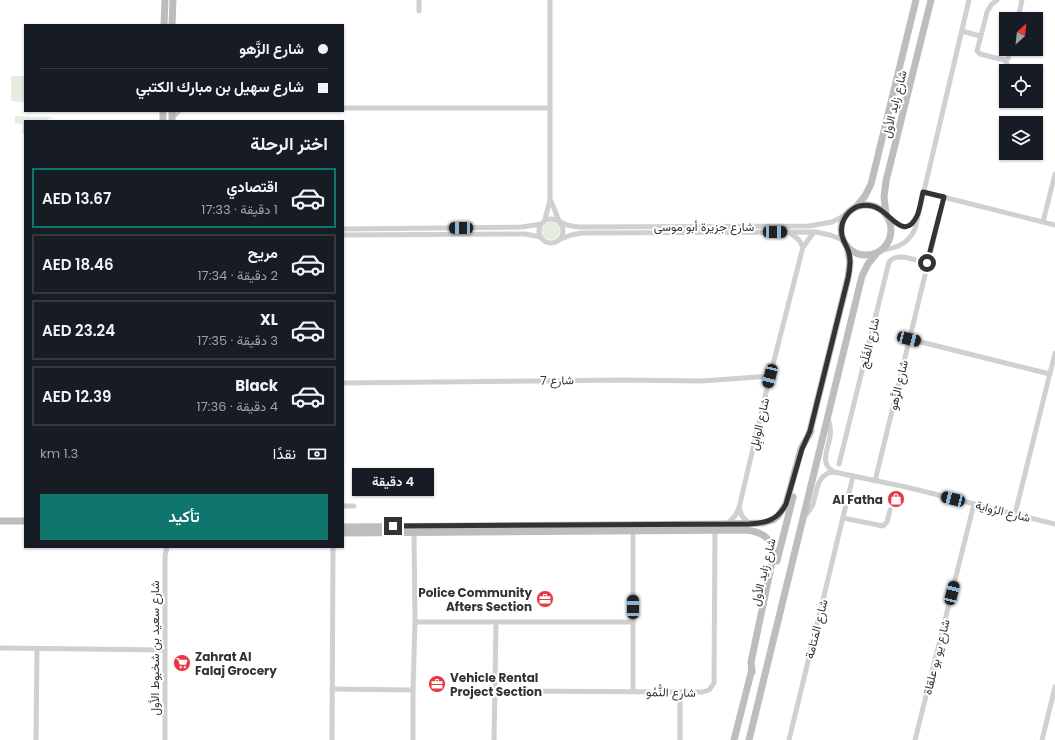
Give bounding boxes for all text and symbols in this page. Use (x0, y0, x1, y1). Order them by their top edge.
north arrow (999, 12, 1043, 56)
map controls (999, 12, 1043, 160)
text: شارع الزَّهو (239, 38, 304, 59)
button: locate (999, 64, 1043, 108)
street label: شارع زايد الأول (877, 68, 912, 140)
text: شارع سهيل بن مبارك الكتبي (136, 76, 304, 97)
button: layers (999, 116, 1043, 160)
text: اختر الرحلة (250, 131, 328, 156)
text: اقتصادي (226, 176, 278, 197)
icon: car (290, 180, 326, 216)
text: AED 13.67 (42, 188, 111, 209)
text: 1 دقيقة · 17:33 (201, 200, 278, 219)
street label: شارع جزيرة أبو موسى (654, 218, 754, 236)
car (449, 222, 473, 234)
car (763, 226, 787, 238)
text: مريح (248, 242, 278, 263)
icon: car (290, 246, 326, 282)
text: AED 18.46 (42, 254, 114, 275)
route start (918, 254, 936, 272)
text: 2 دقيقة · 17:34 (197, 266, 278, 285)
text: XL (260, 309, 278, 330)
icon: car (290, 312, 326, 348)
street label: شارع الفَلَج (855, 316, 884, 370)
text: AED 23.24 (42, 320, 115, 341)
car (896, 330, 922, 348)
text: 3 دقيقة · 17:35 (197, 331, 278, 350)
street label: شارع الزَّهو (884, 358, 913, 412)
car (761, 363, 779, 389)
street label: شارع 7 (540, 371, 574, 390)
text: Black (235, 375, 278, 396)
icon: car (290, 378, 326, 414)
text: AED 12.39 (42, 386, 111, 407)
street label: شارع الوابِل (745, 396, 774, 452)
text: 4 دقيقة · 17:36 (197, 397, 278, 416)
text: نقدًا (273, 443, 296, 464)
icon: cash (306, 443, 328, 465)
text: 1.3 km (40, 444, 78, 463)
callout: 4 دقيقة (352, 468, 434, 496)
text: 4 دقيقة (372, 472, 414, 491)
shop icon: Al Fatha (886, 489, 906, 509)
car (940, 490, 966, 508)
place label: Al Fatha (832, 491, 883, 508)
button: تأكيد (40, 494, 328, 540)
street label: شارع الرُواية (973, 496, 1032, 527)
route end (384, 517, 402, 535)
street label: شارع زايد الأول (746, 536, 781, 608)
car (943, 580, 961, 606)
street label: شارع سعيد بن شخبوط الأول (146, 581, 164, 715)
place label: Police Community Afters Section (418, 584, 532, 615)
office icon: Police Community Afters Section (535, 589, 555, 609)
car (627, 595, 639, 619)
street label: شارع المَتامة (800, 597, 833, 661)
street label: شارع يو بو علقاة (918, 618, 955, 697)
place label: Zahrat Al Falaj Grocery (195, 648, 277, 679)
supermarket icon: Zahrat Al Falaj Grocery (172, 653, 192, 673)
place label: Vehicle Rental Project Section (450, 669, 542, 700)
office icon: Vehicle Rental Project Section (427, 674, 447, 694)
street label: شارع النُّمُو (646, 683, 696, 702)

